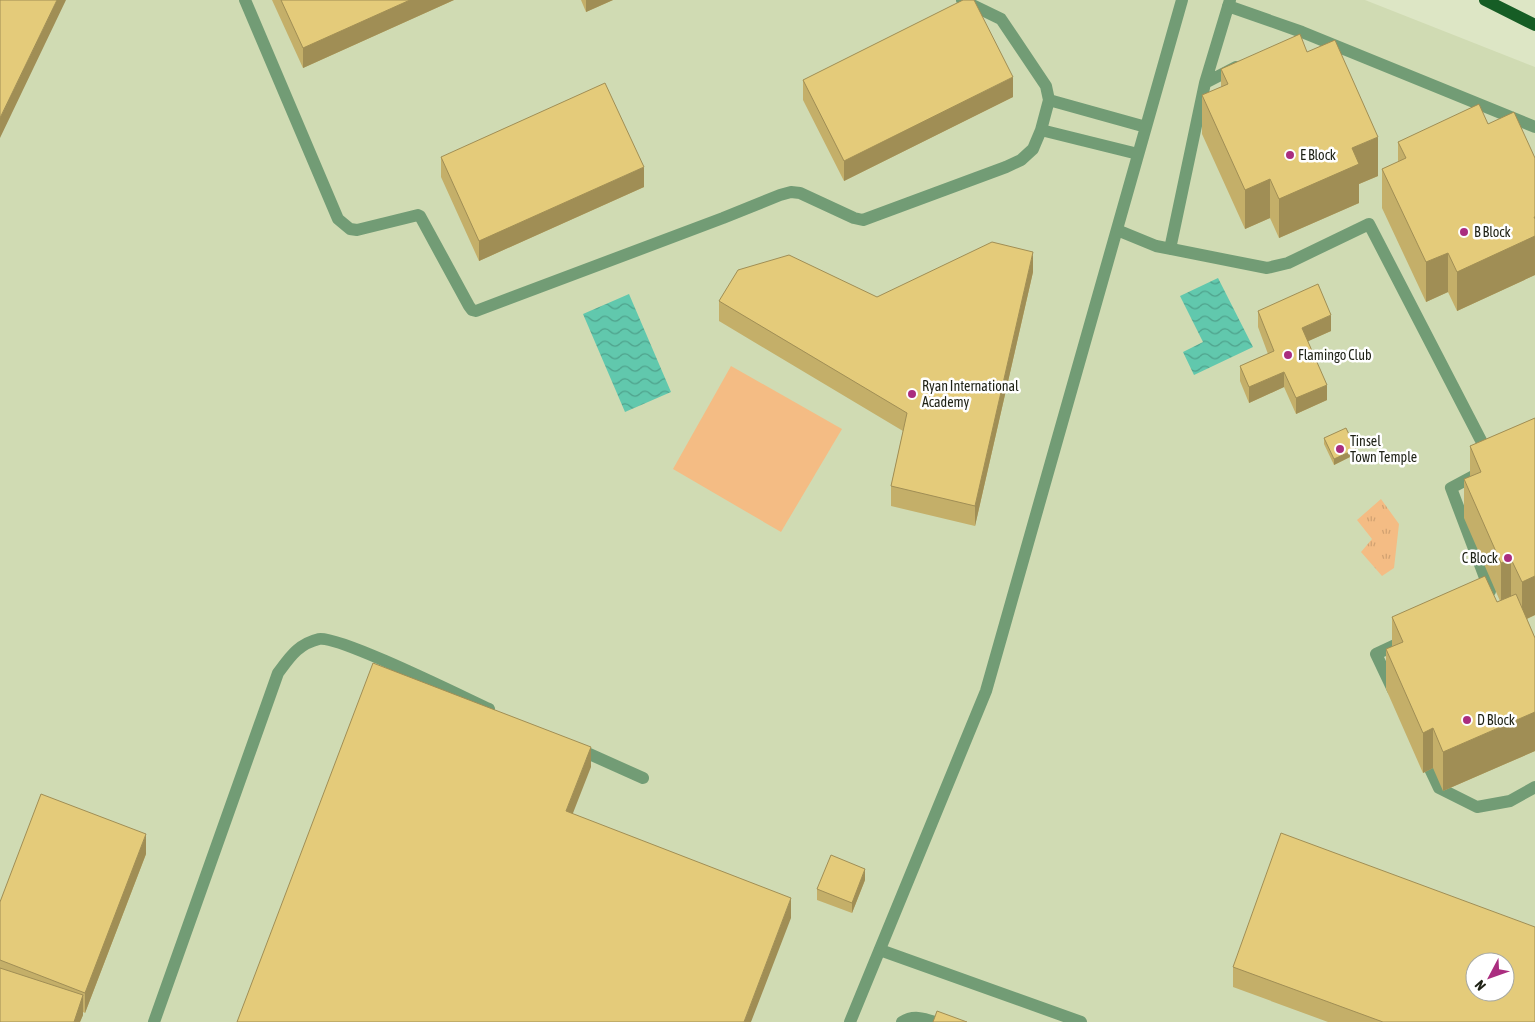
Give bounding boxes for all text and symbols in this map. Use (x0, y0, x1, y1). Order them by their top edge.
place label: E Block (1300, 147, 1336, 163)
marker: E Block (1284, 149, 1296, 161)
place label: B Block (1474, 224, 1511, 240)
marker: B Block (1458, 226, 1470, 238)
place label: Flamingo Club (1298, 347, 1372, 363)
marker: Flamingo Club (1282, 349, 1294, 361)
place label: Ryan International Academy (922, 378, 1019, 410)
marker: Ryan International Academy (906, 388, 918, 400)
place label: Tinsel Town Temple (1350, 433, 1417, 465)
marker: Tinsel Town Temple (1334, 443, 1346, 455)
place label: C Block (1462, 550, 1498, 566)
marker: C Block (1502, 552, 1514, 564)
place label: D Block (1477, 712, 1515, 728)
marker: D Block (1461, 714, 1473, 726)
north arrow (1465, 952, 1515, 1002)
text: N (1471, 977, 1489, 994)

